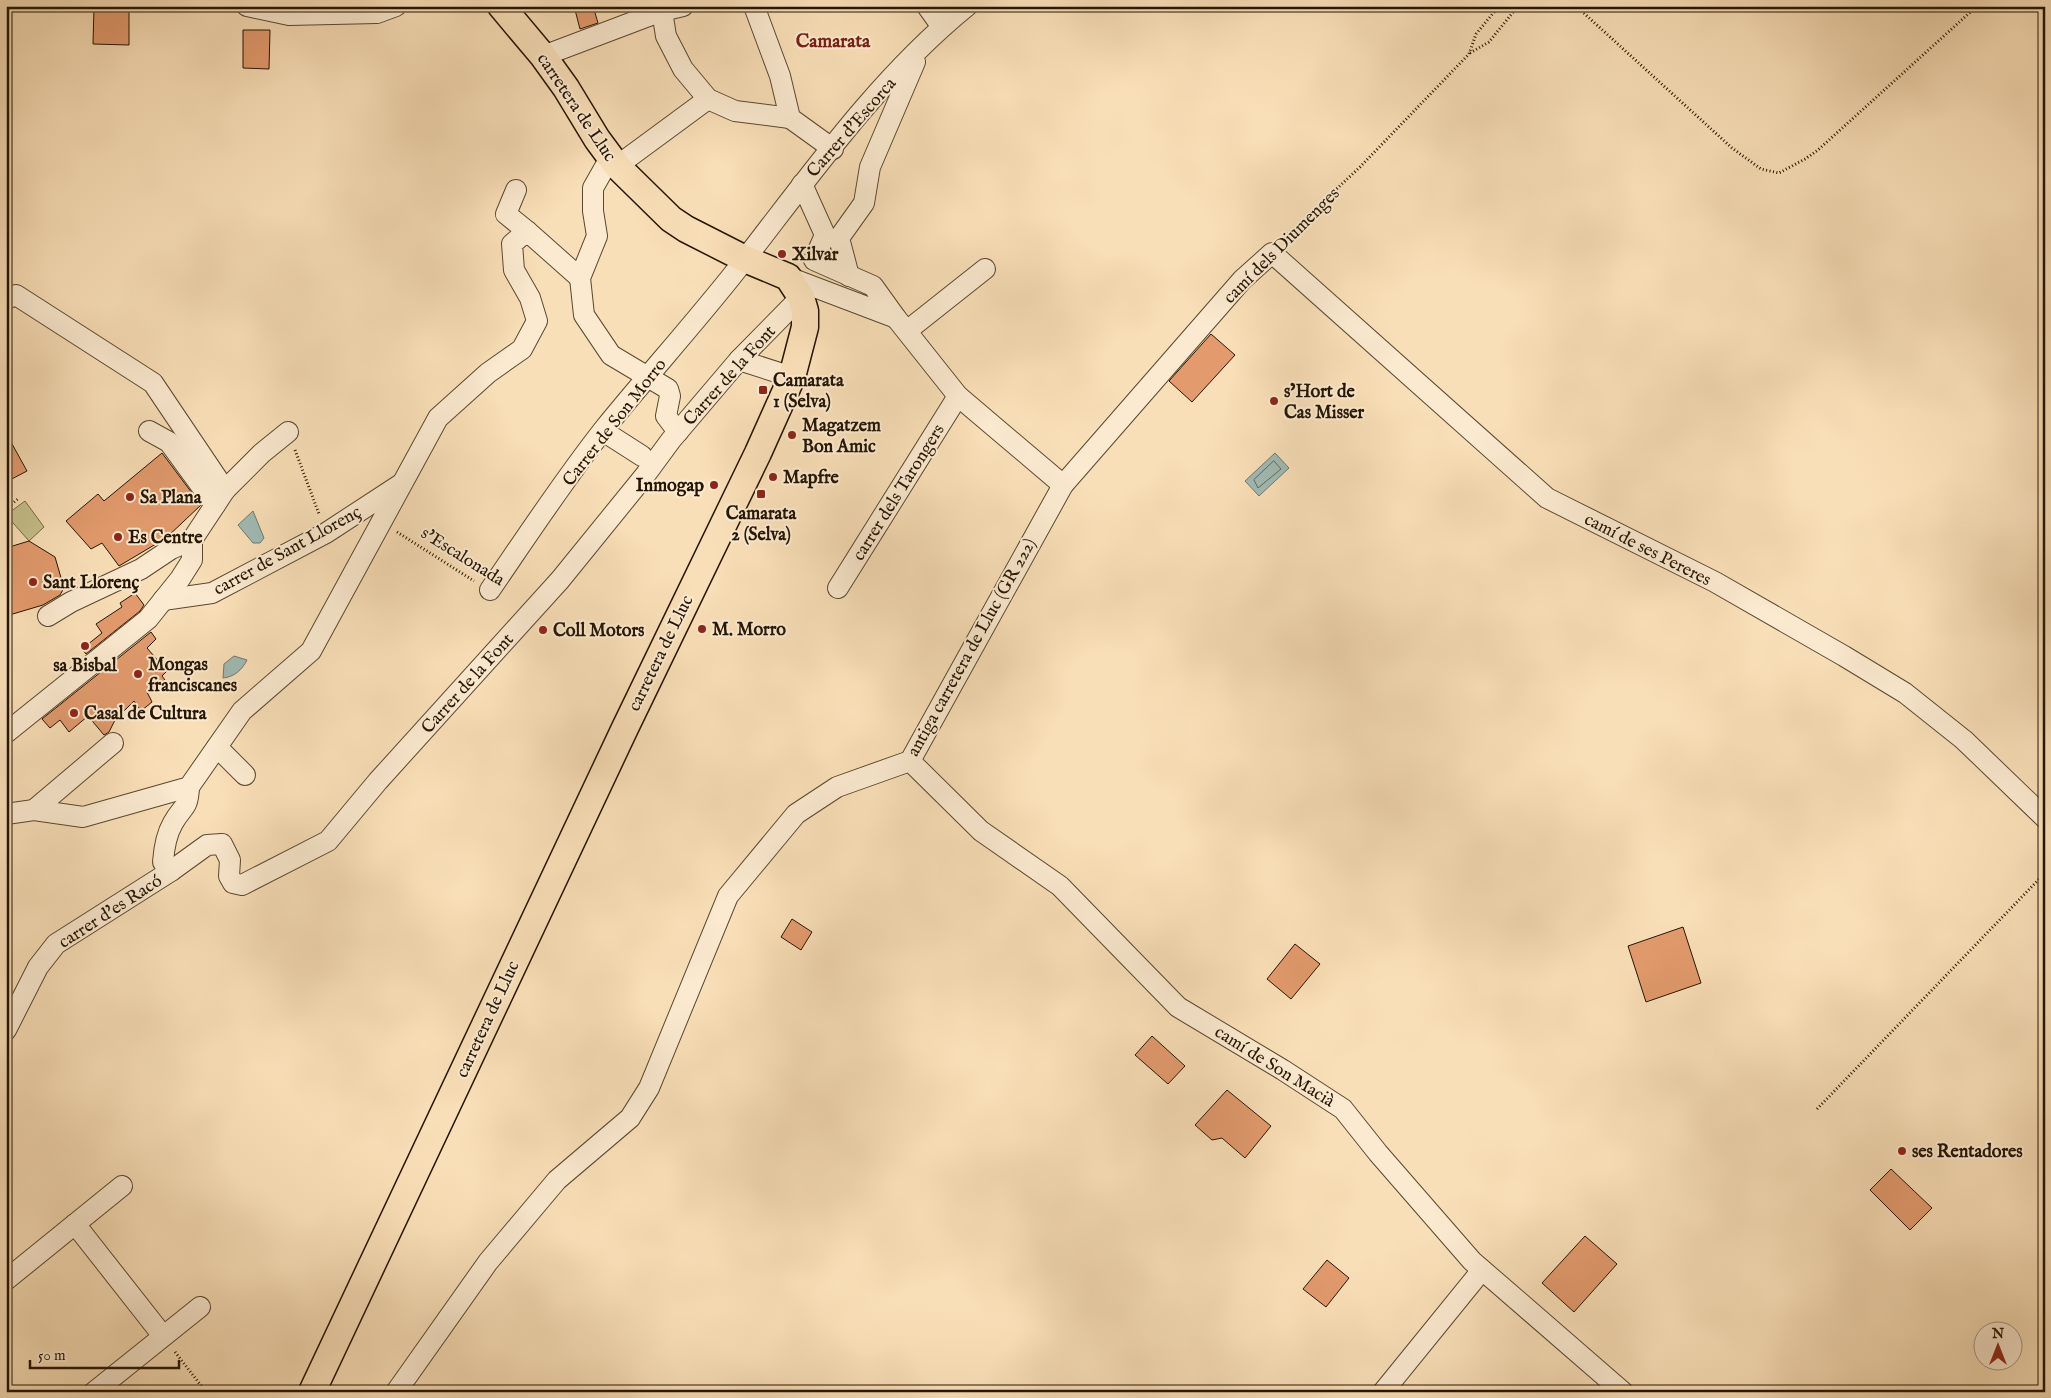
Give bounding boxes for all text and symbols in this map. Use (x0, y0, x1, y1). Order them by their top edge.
district label: Camarata (796, 30, 871, 54)
street label: carretera de Lluc (531, 49, 621, 167)
street label: Carrer d'Escorca (802, 73, 902, 183)
street label: camí dels Diumenges (1219, 183, 1345, 309)
place label: Xilvar (791, 244, 839, 267)
marker: Xilvar (776, 248, 788, 260)
street label: Carrer de la Font (679, 321, 781, 431)
street label: Carrer de Son Morro (558, 354, 672, 492)
place label: Camarata 1 (Selva) (773, 370, 845, 414)
place label: s’Hort de Cas Misser (1284, 381, 1365, 425)
marker: Camarata 1 (Selva) (757, 384, 769, 396)
marker: s’Hort de Cas Misser (1268, 395, 1280, 407)
place label: Magatzem Bon Amic (802, 415, 881, 459)
street label: carrer dels Tarongers (848, 420, 951, 565)
marker: Magatzem Bon Amic (786, 429, 798, 441)
place label: Mapfre (783, 467, 840, 490)
marker: Mapfre (767, 471, 779, 483)
place label: Inmogap (636, 475, 704, 498)
marker: Inmogap (708, 479, 720, 491)
place label: Sa Plana (140, 487, 203, 510)
marker: Camarata 2 (Selva) (755, 488, 767, 500)
marker: Sa Plana (124, 491, 136, 503)
street label: carrer de Sant Llorenç (210, 501, 366, 601)
place label: Camarata 2 (Selva) (726, 503, 798, 547)
street label: camí de ses Pereres (1580, 508, 1715, 592)
street label: s'Escalonada (416, 522, 509, 592)
place label: Es Centre (128, 527, 203, 550)
marker: Es Centre (112, 531, 124, 543)
street label: antiga carretera de Lluc (GR 222) (903, 534, 1042, 761)
place label: Sant Llorenç (43, 572, 139, 595)
marker: Sant Llorenç (27, 576, 39, 588)
street label: carretera de Lluc (623, 592, 699, 715)
place label: M. Morro (712, 619, 786, 642)
place label: Coll Motors (553, 620, 645, 643)
marker: M. Morro (696, 623, 708, 635)
marker: Coll Motors (537, 624, 549, 636)
street label: Carrer de la Font (417, 629, 519, 739)
marker: sa Bisbal (79, 640, 91, 652)
place label: Mongas franciscanes (148, 654, 238, 698)
place label: sa Bisbal (53, 655, 118, 678)
marker: Mongas franciscanes (132, 668, 144, 680)
place label: Casal de Cultura (84, 703, 208, 726)
marker: Casal de Cultura (68, 707, 80, 719)
street label: carrer d'es Racó (55, 870, 167, 954)
street label: carretera de Lluc (451, 957, 526, 1082)
street label: camí de Son Macià (1210, 1021, 1339, 1114)
place label: ses Rentadores (1912, 1141, 2023, 1164)
marker: ses Rentadores (1896, 1145, 1908, 1157)
north arrow (1974, 1320, 2024, 1370)
text: N (1991, 1325, 2004, 1343)
scale bar (30, 1338, 179, 1370)
text: 50 m (38, 1346, 66, 1365)

